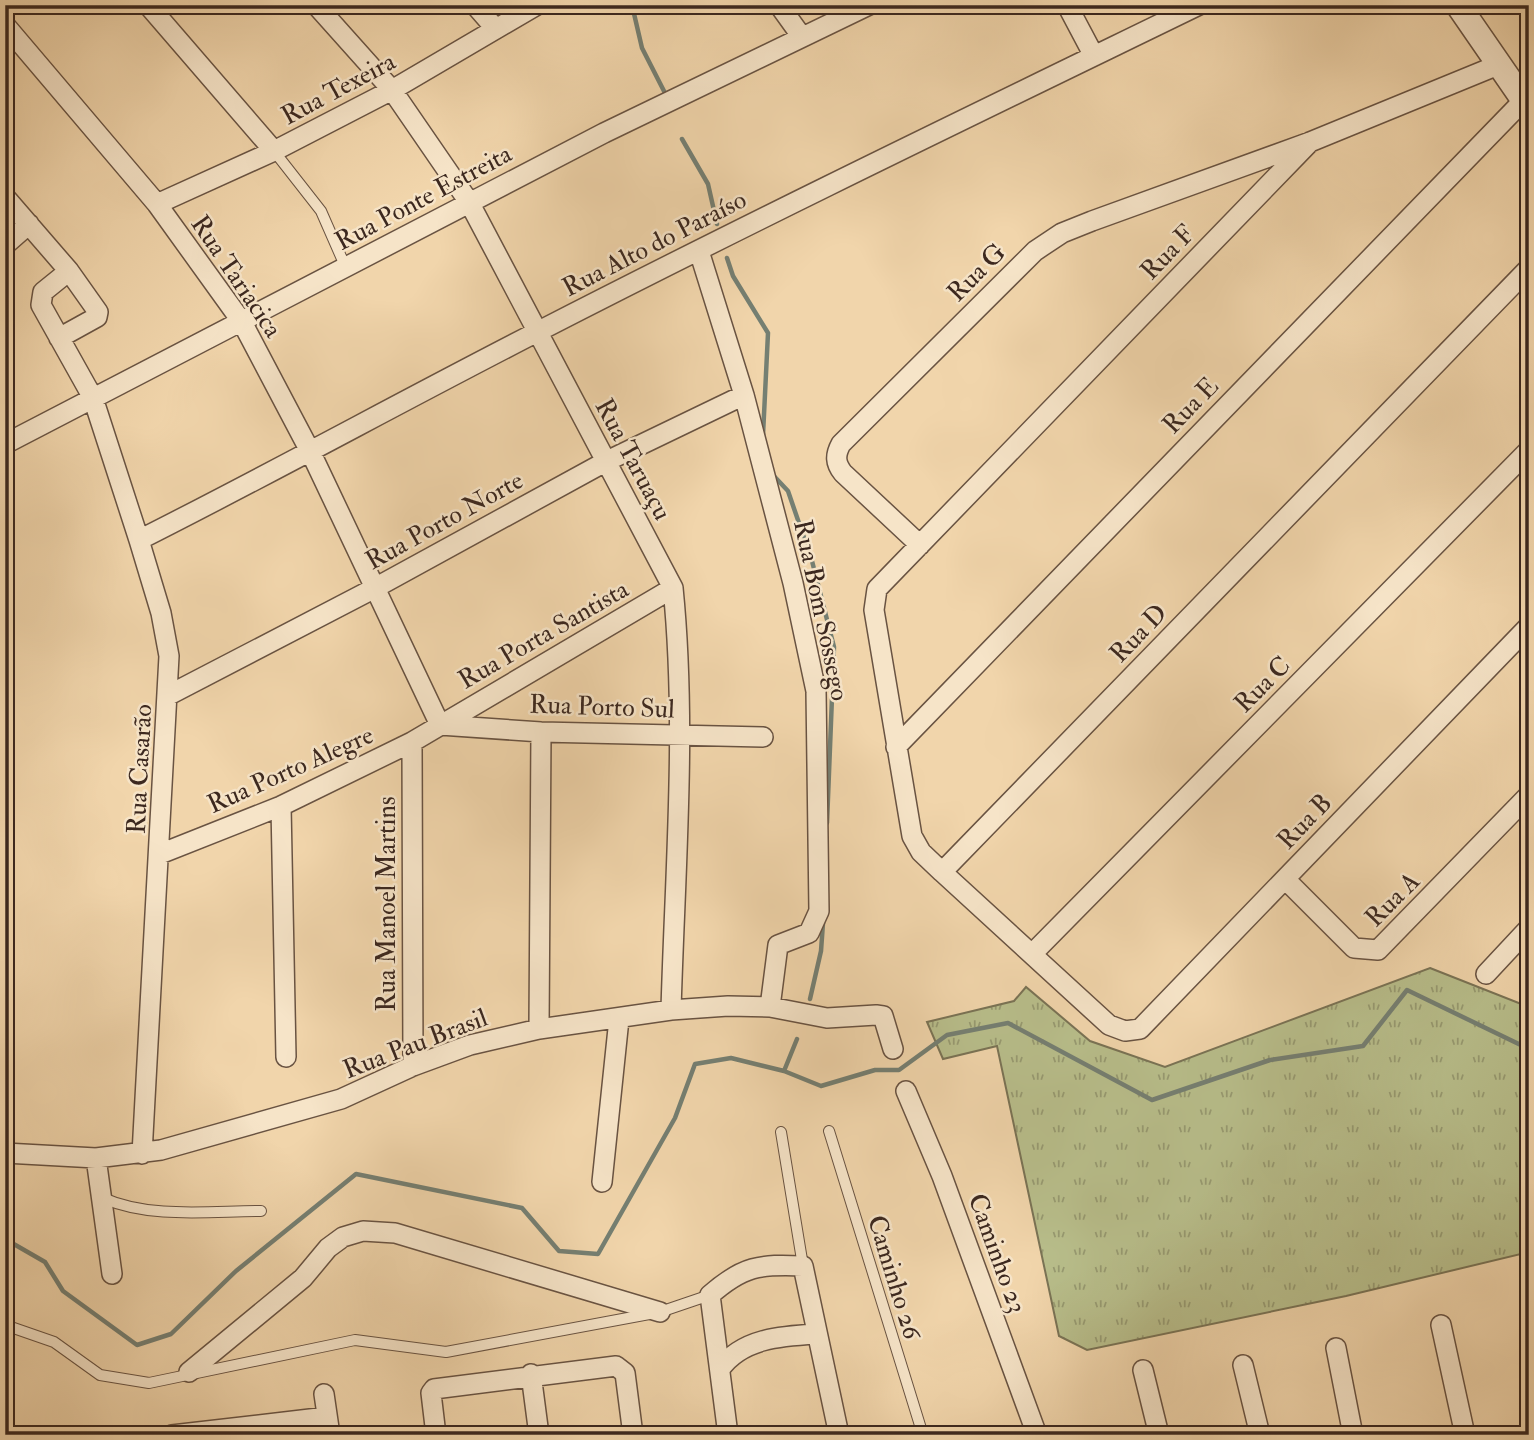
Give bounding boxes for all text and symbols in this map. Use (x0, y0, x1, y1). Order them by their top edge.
street label: Rua Texeira (276, 45, 401, 132)
street label: Rua Ponte Estreita (330, 138, 518, 258)
street label: Rua Alto do Paraíso (557, 184, 752, 304)
street label: Rua Tariacica (184, 209, 289, 344)
street label: Rua F (1134, 218, 1202, 287)
street label: Rua G (941, 237, 1013, 309)
street label: Rua E (1156, 371, 1225, 441)
street label: Rua Taruaçu (588, 393, 678, 526)
street label: Rua Porto Norte (360, 464, 529, 577)
street label: Rua Bom Sossego (786, 517, 856, 704)
street label: Rua Porta Santista (453, 573, 634, 696)
street label: Rua D (1103, 598, 1174, 670)
street label: Rua C (1228, 650, 1298, 720)
street label: Rua Porto Sul (529, 688, 676, 726)
street label: Rua Casarão (121, 703, 159, 835)
street label: Rua Porto Alegre (203, 719, 378, 821)
street label: Rua B (1271, 787, 1339, 856)
street label: Rua Manoel Martins (371, 796, 403, 1012)
street label: Rua A (1359, 865, 1427, 934)
street label: Rua Pau Brasil (339, 1002, 492, 1086)
street label: Caminho 23 (961, 1189, 1033, 1318)
street label: Caminho 26 (860, 1211, 929, 1345)

